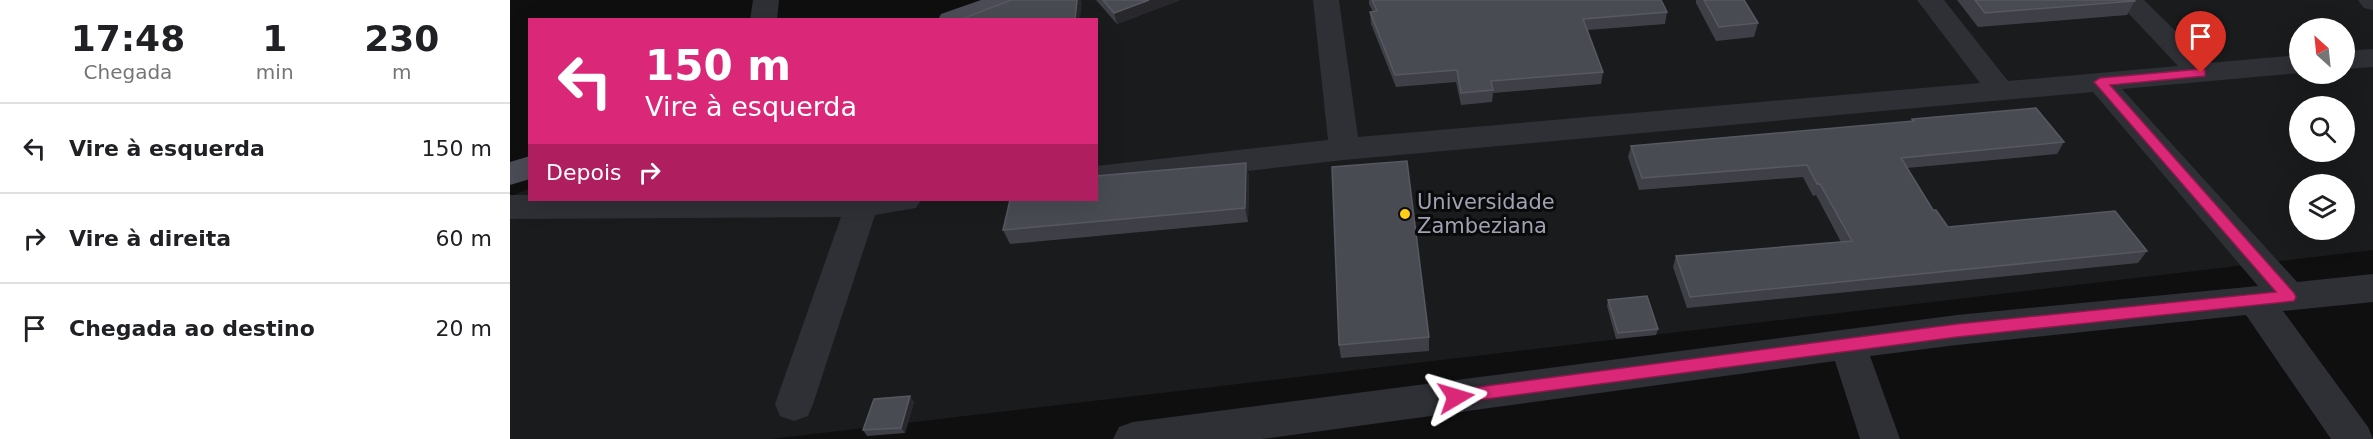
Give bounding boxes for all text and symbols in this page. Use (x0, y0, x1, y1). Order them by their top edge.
pin (2175, 11, 2226, 73)
text: 17:48 (71, 18, 185, 59)
text: 1 (262, 18, 287, 59)
text: 230 (364, 18, 439, 59)
north arrow (2289, 18, 2355, 84)
map controls (2289, 18, 2355, 240)
icon: arrive (2184, 20, 2217, 53)
text: 150 m (645, 41, 791, 90)
icon: left (546, 42, 624, 120)
text: Chegada (83, 60, 172, 84)
text: min (256, 60, 294, 84)
text: m (392, 60, 412, 84)
text: Vire à esquerda (645, 91, 857, 122)
button: search (2289, 96, 2355, 162)
icon: left (18, 132, 51, 165)
text: Vire à esquerda (69, 136, 265, 161)
text: 150 m (422, 136, 492, 161)
icon: right (633, 156, 666, 189)
text: Depois (546, 160, 621, 185)
button: layers (2289, 174, 2355, 240)
place label: Universidade Zambeziana (1417, 190, 1555, 238)
marker: Universidade Zambeziana (1398, 207, 1412, 221)
icon: right (18, 222, 51, 255)
text: Vire à direita (69, 226, 231, 251)
text: 60 m (436, 226, 492, 251)
icon: arrive (18, 312, 51, 345)
text: Chegada ao destino (69, 316, 315, 341)
text: 20 m (436, 316, 492, 341)
position arrow (1424, 365, 1488, 429)

